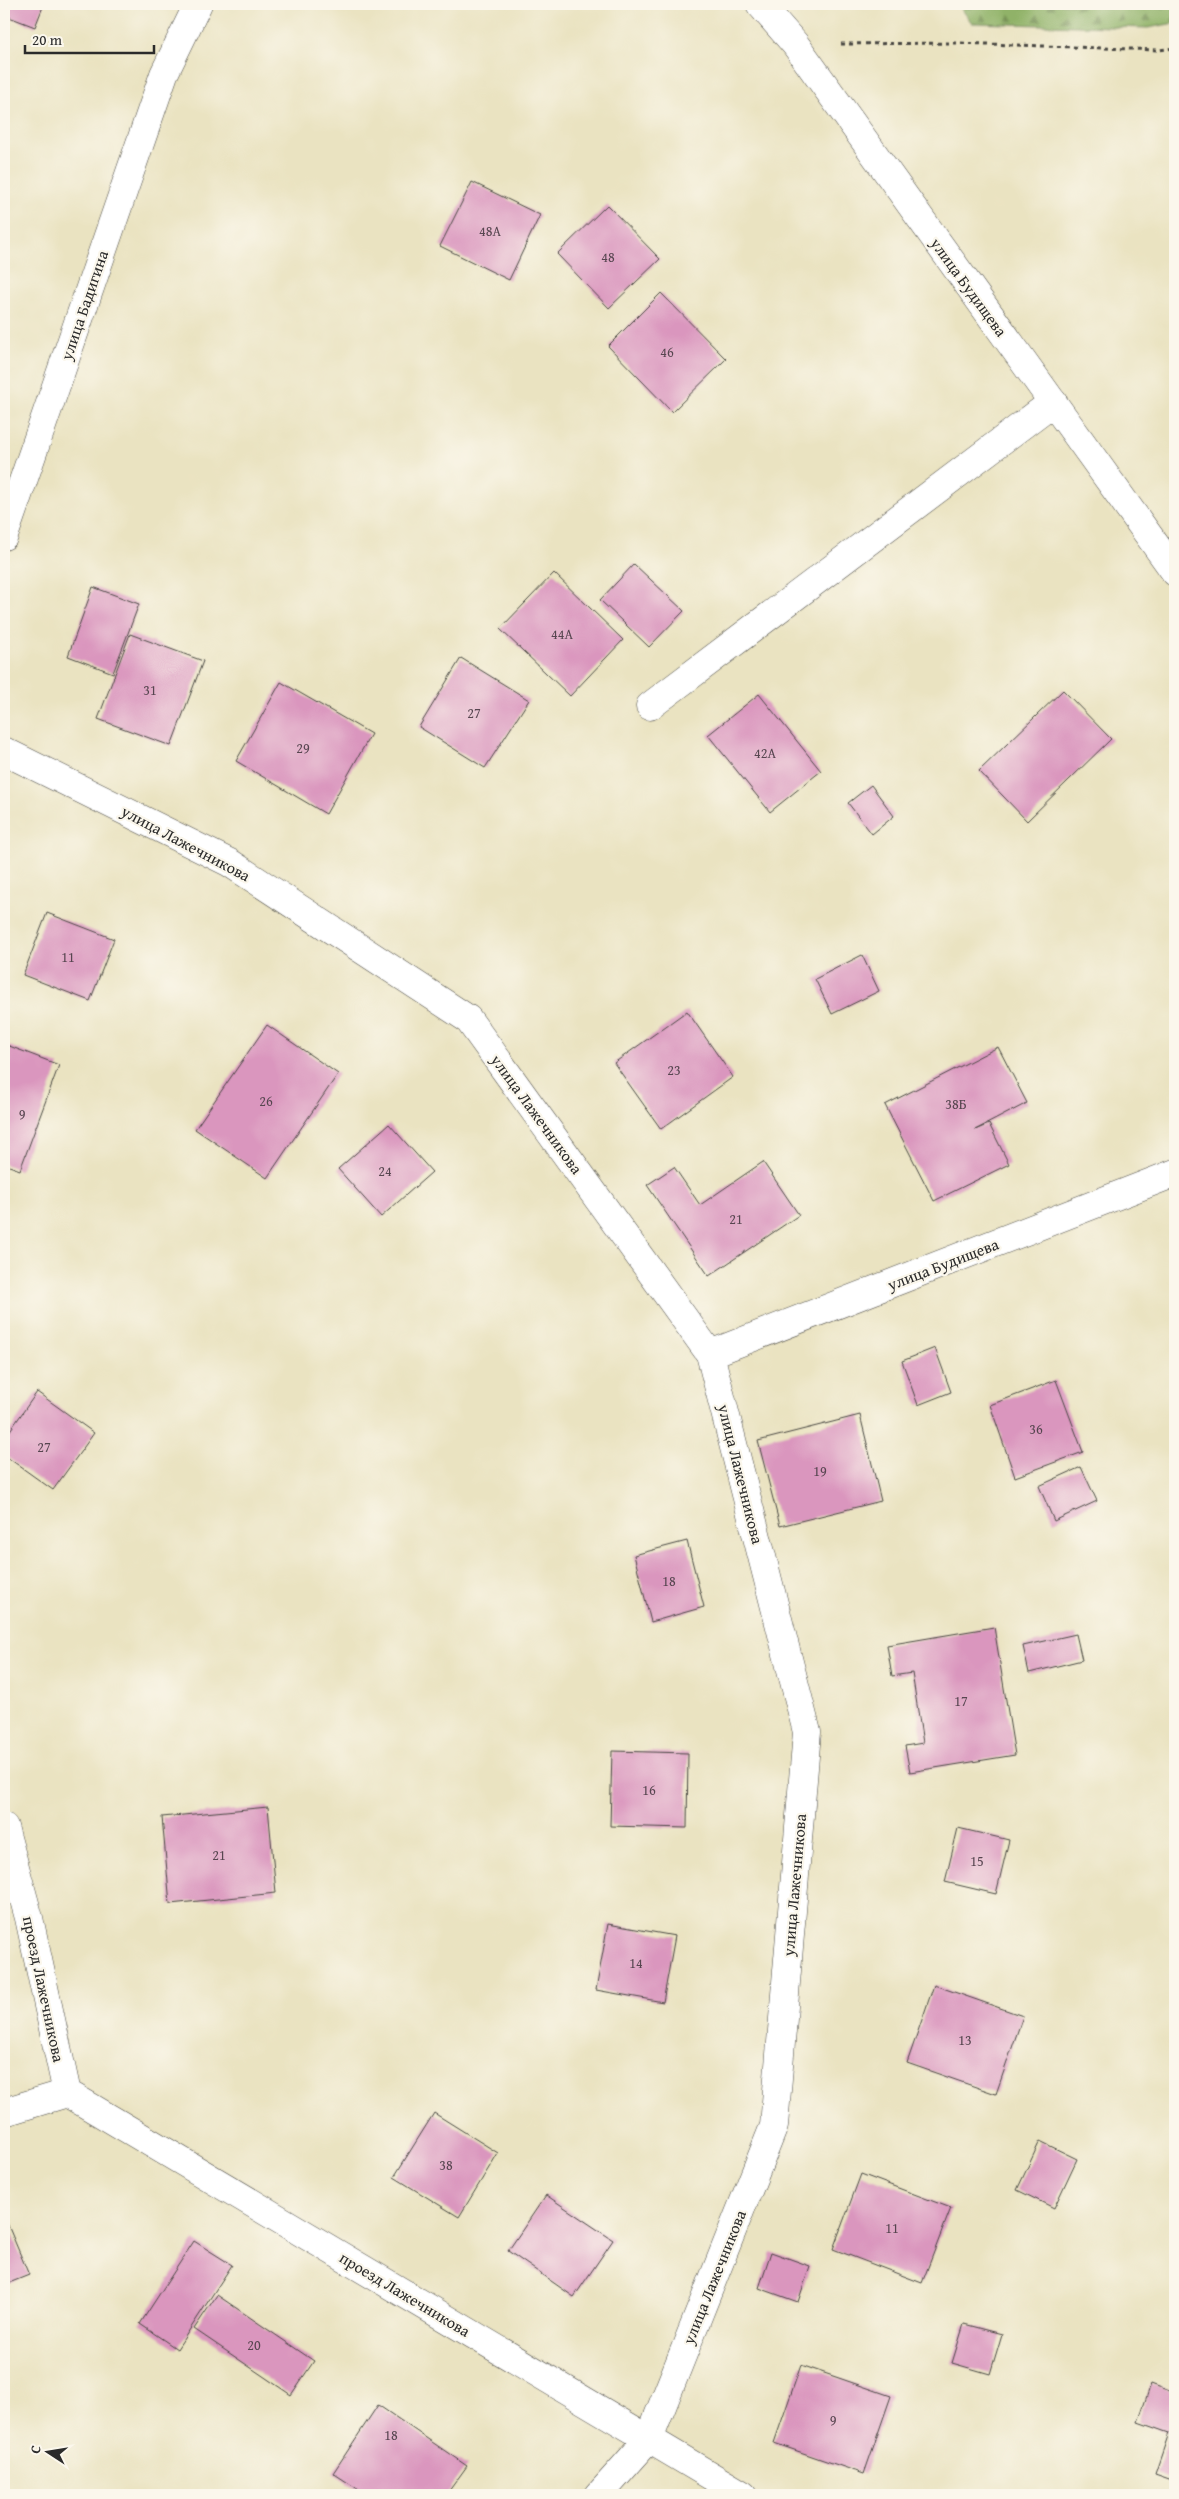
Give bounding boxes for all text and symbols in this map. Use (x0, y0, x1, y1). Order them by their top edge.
scale bar (25, 22, 154, 54)
text: 20 m (32, 29, 63, 50)
house number: 48А (479, 221, 501, 241)
street label: улица Будищева (924, 232, 1013, 342)
street label: улица Бадигина (54, 246, 114, 364)
house number: 48 (601, 247, 615, 267)
house number: 46 (660, 342, 674, 362)
house number: 44А (551, 624, 573, 644)
house number: 31 (143, 680, 157, 700)
house number: 27 (467, 703, 481, 723)
house number: 29 (296, 738, 310, 758)
house number: 42А (754, 743, 776, 763)
street label: улица Лажечникова (116, 798, 255, 887)
house number: 11 (61, 947, 75, 967)
street label: улица Лажечникова (485, 1048, 589, 1179)
house number: 23 (667, 1060, 681, 1080)
house number: 26 (259, 1091, 273, 1111)
house number: 38Б (945, 1094, 967, 1114)
house number: 9 (19, 1104, 26, 1124)
house number: 24 (378, 1161, 392, 1181)
house number: 21 (729, 1209, 743, 1229)
street label: улица Будищева (883, 1232, 1002, 1297)
street label: улица Лажечникова (712, 1401, 770, 1547)
house number: 36 (1029, 1419, 1043, 1439)
house number: 27 (37, 1437, 51, 1457)
house number: 19 (813, 1461, 827, 1481)
house number: 18 (662, 1571, 676, 1591)
house number: 17 (954, 1691, 968, 1711)
house number: 16 (642, 1780, 656, 1800)
street label: улица Лажечникова (776, 1812, 812, 1958)
house number: 21 (212, 1845, 226, 1865)
house number: 15 (970, 1851, 984, 1871)
street label: проезд Лажечникова (17, 1914, 71, 2065)
house number: 14 (629, 1953, 643, 1973)
house number: 13 (958, 2030, 972, 2050)
house number: 38 (439, 2155, 453, 2175)
street label: улица Лажечникова (676, 2206, 752, 2349)
house number: 11 (885, 2218, 899, 2238)
street label: проезд Лажечникова (335, 2245, 475, 2343)
house number: 20 (247, 2335, 261, 2355)
house number: 9 (830, 2410, 837, 2430)
house number: 18 (384, 2425, 398, 2445)
north arrow (22, 2426, 72, 2476)
text: С (25, 2443, 46, 2455)

